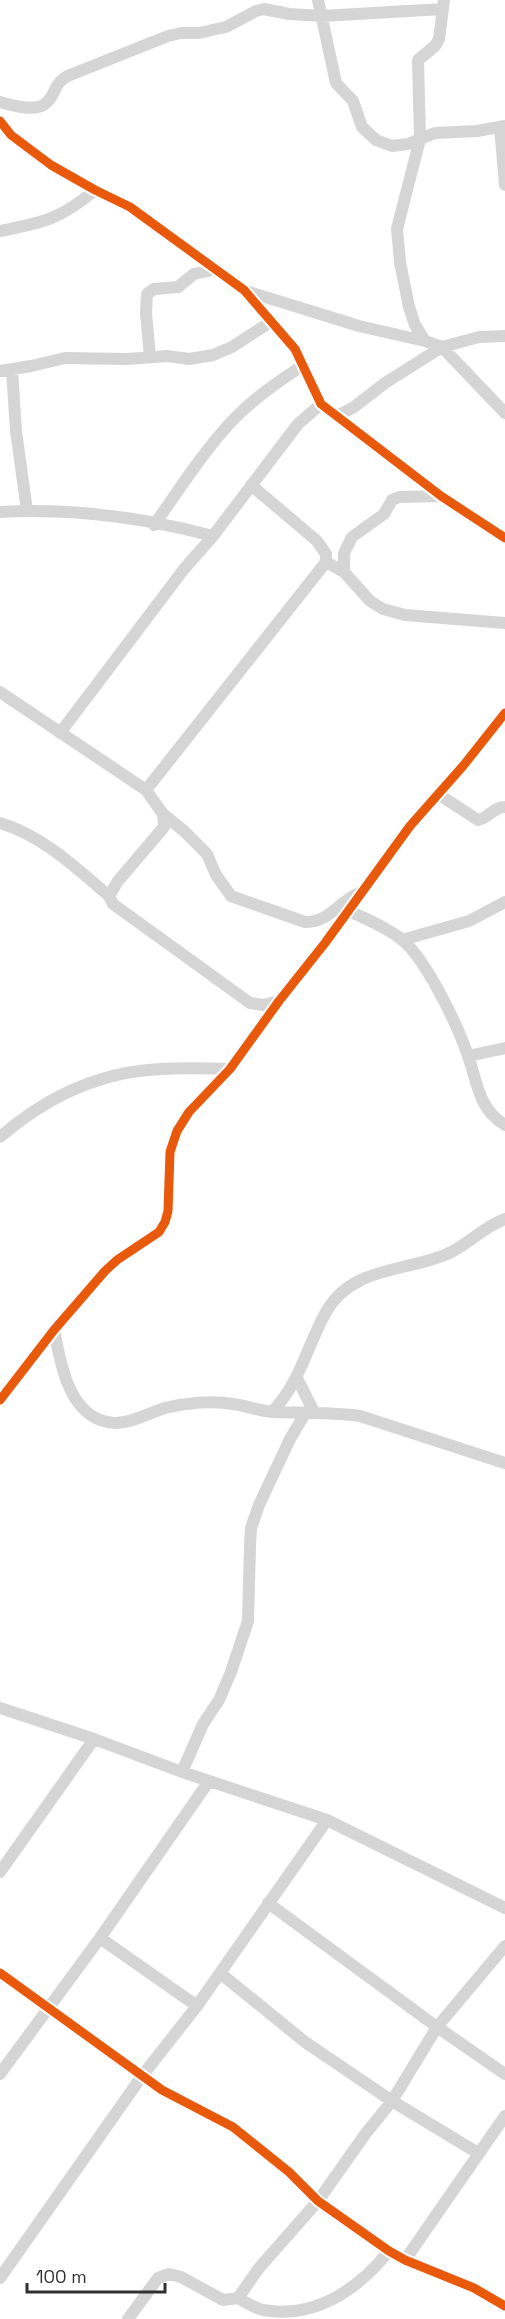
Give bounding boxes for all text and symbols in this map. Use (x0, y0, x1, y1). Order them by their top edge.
scale bar (27, 2256, 165, 2294)
text: 100 m (36, 2265, 87, 2288)

